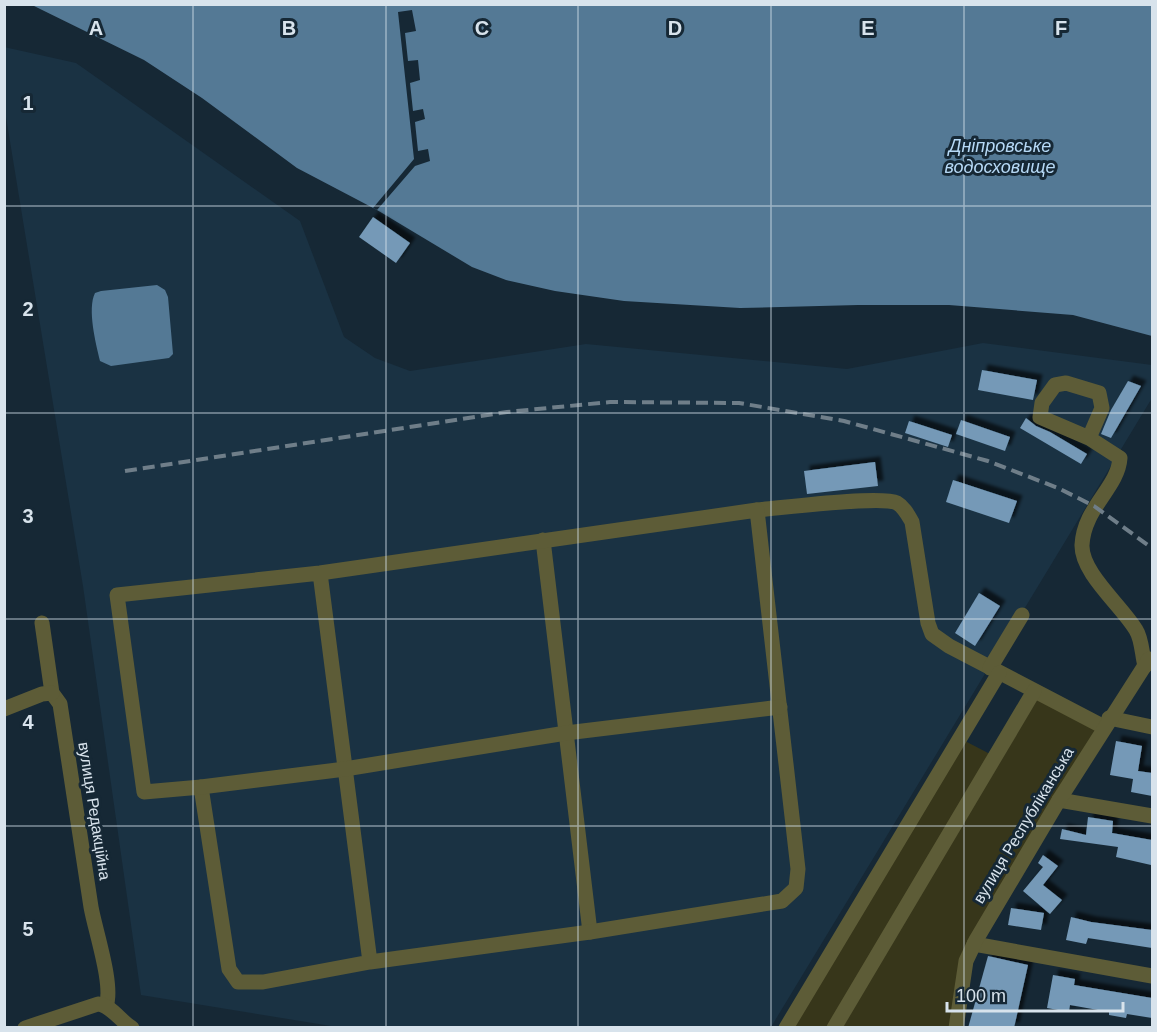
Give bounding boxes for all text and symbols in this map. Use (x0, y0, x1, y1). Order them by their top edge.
text: A (89, 17, 103, 39)
text: B (282, 17, 296, 39)
text: C (475, 17, 489, 39)
text: D (668, 17, 682, 39)
text: E (861, 17, 875, 39)
text: F (1055, 17, 1067, 39)
text: 1 (22, 92, 34, 114)
water label: Дніпровське водосховище (944, 136, 1056, 177)
text: 2 (22, 298, 34, 320)
text: 3 (22, 505, 34, 527)
text: 4 (22, 711, 34, 733)
street label: вулиця Редакційна (75, 741, 114, 881)
street label: вулиця Республіканська (970, 744, 1077, 906)
text: 5 (22, 918, 34, 940)
scale bar (947, 975, 1122, 1013)
text: 100 m (956, 986, 1006, 1006)

